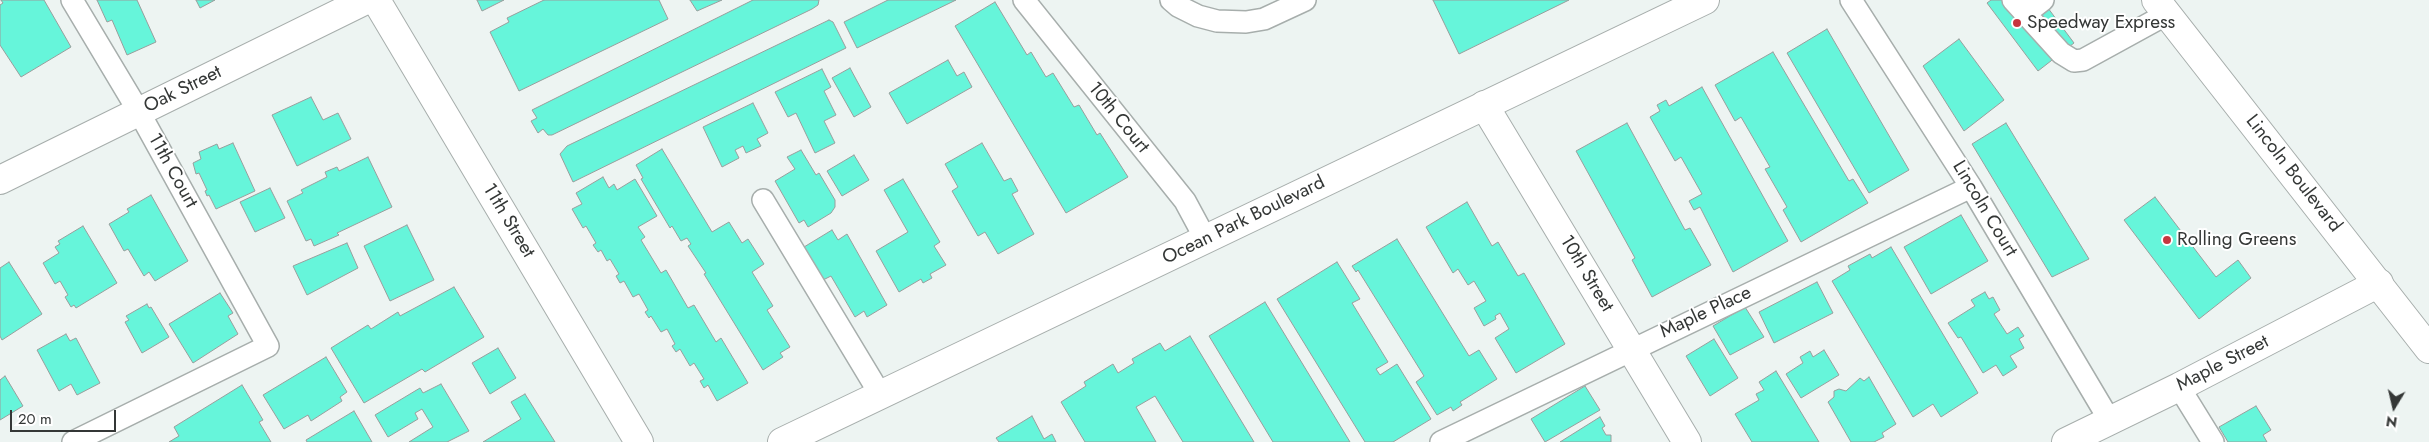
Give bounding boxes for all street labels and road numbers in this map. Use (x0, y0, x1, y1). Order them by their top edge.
street label: Oak Street (140, 61, 226, 119)
street label: 10th Court (1083, 78, 1153, 158)
street label: Lincoln Boulevard (2240, 111, 2346, 237)
street label: 11th Court (142, 130, 202, 212)
street label: Lincoln Court (1947, 157, 2021, 261)
street label: Ocean Park Boulevard (1159, 172, 1329, 270)
street label: 11th Street (477, 180, 539, 262)
street label: 10th Street (1554, 231, 1618, 317)
street label: Maple Place (1657, 282, 1755, 344)
street label: Maple Street (2173, 331, 2273, 397)

